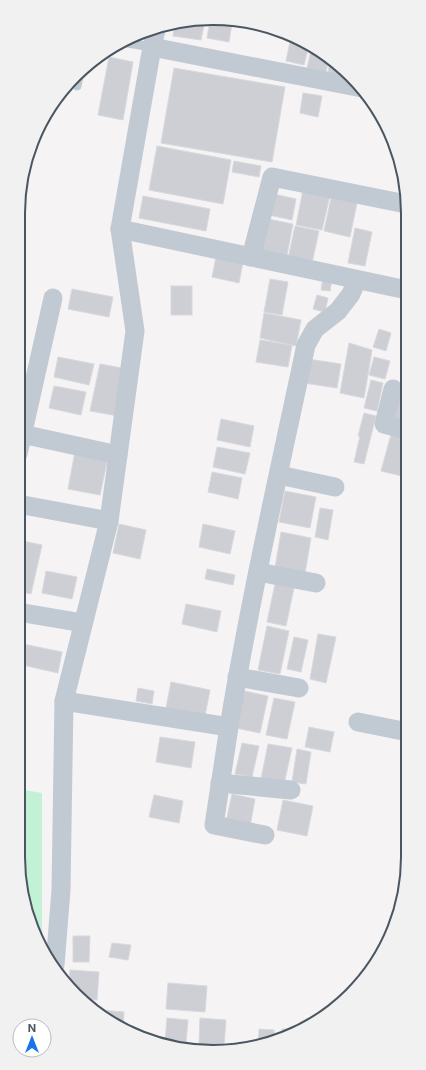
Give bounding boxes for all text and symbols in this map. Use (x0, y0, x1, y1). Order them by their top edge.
north arrow (12, 1018, 52, 1058)
text: N (28, 1021, 36, 1035)

